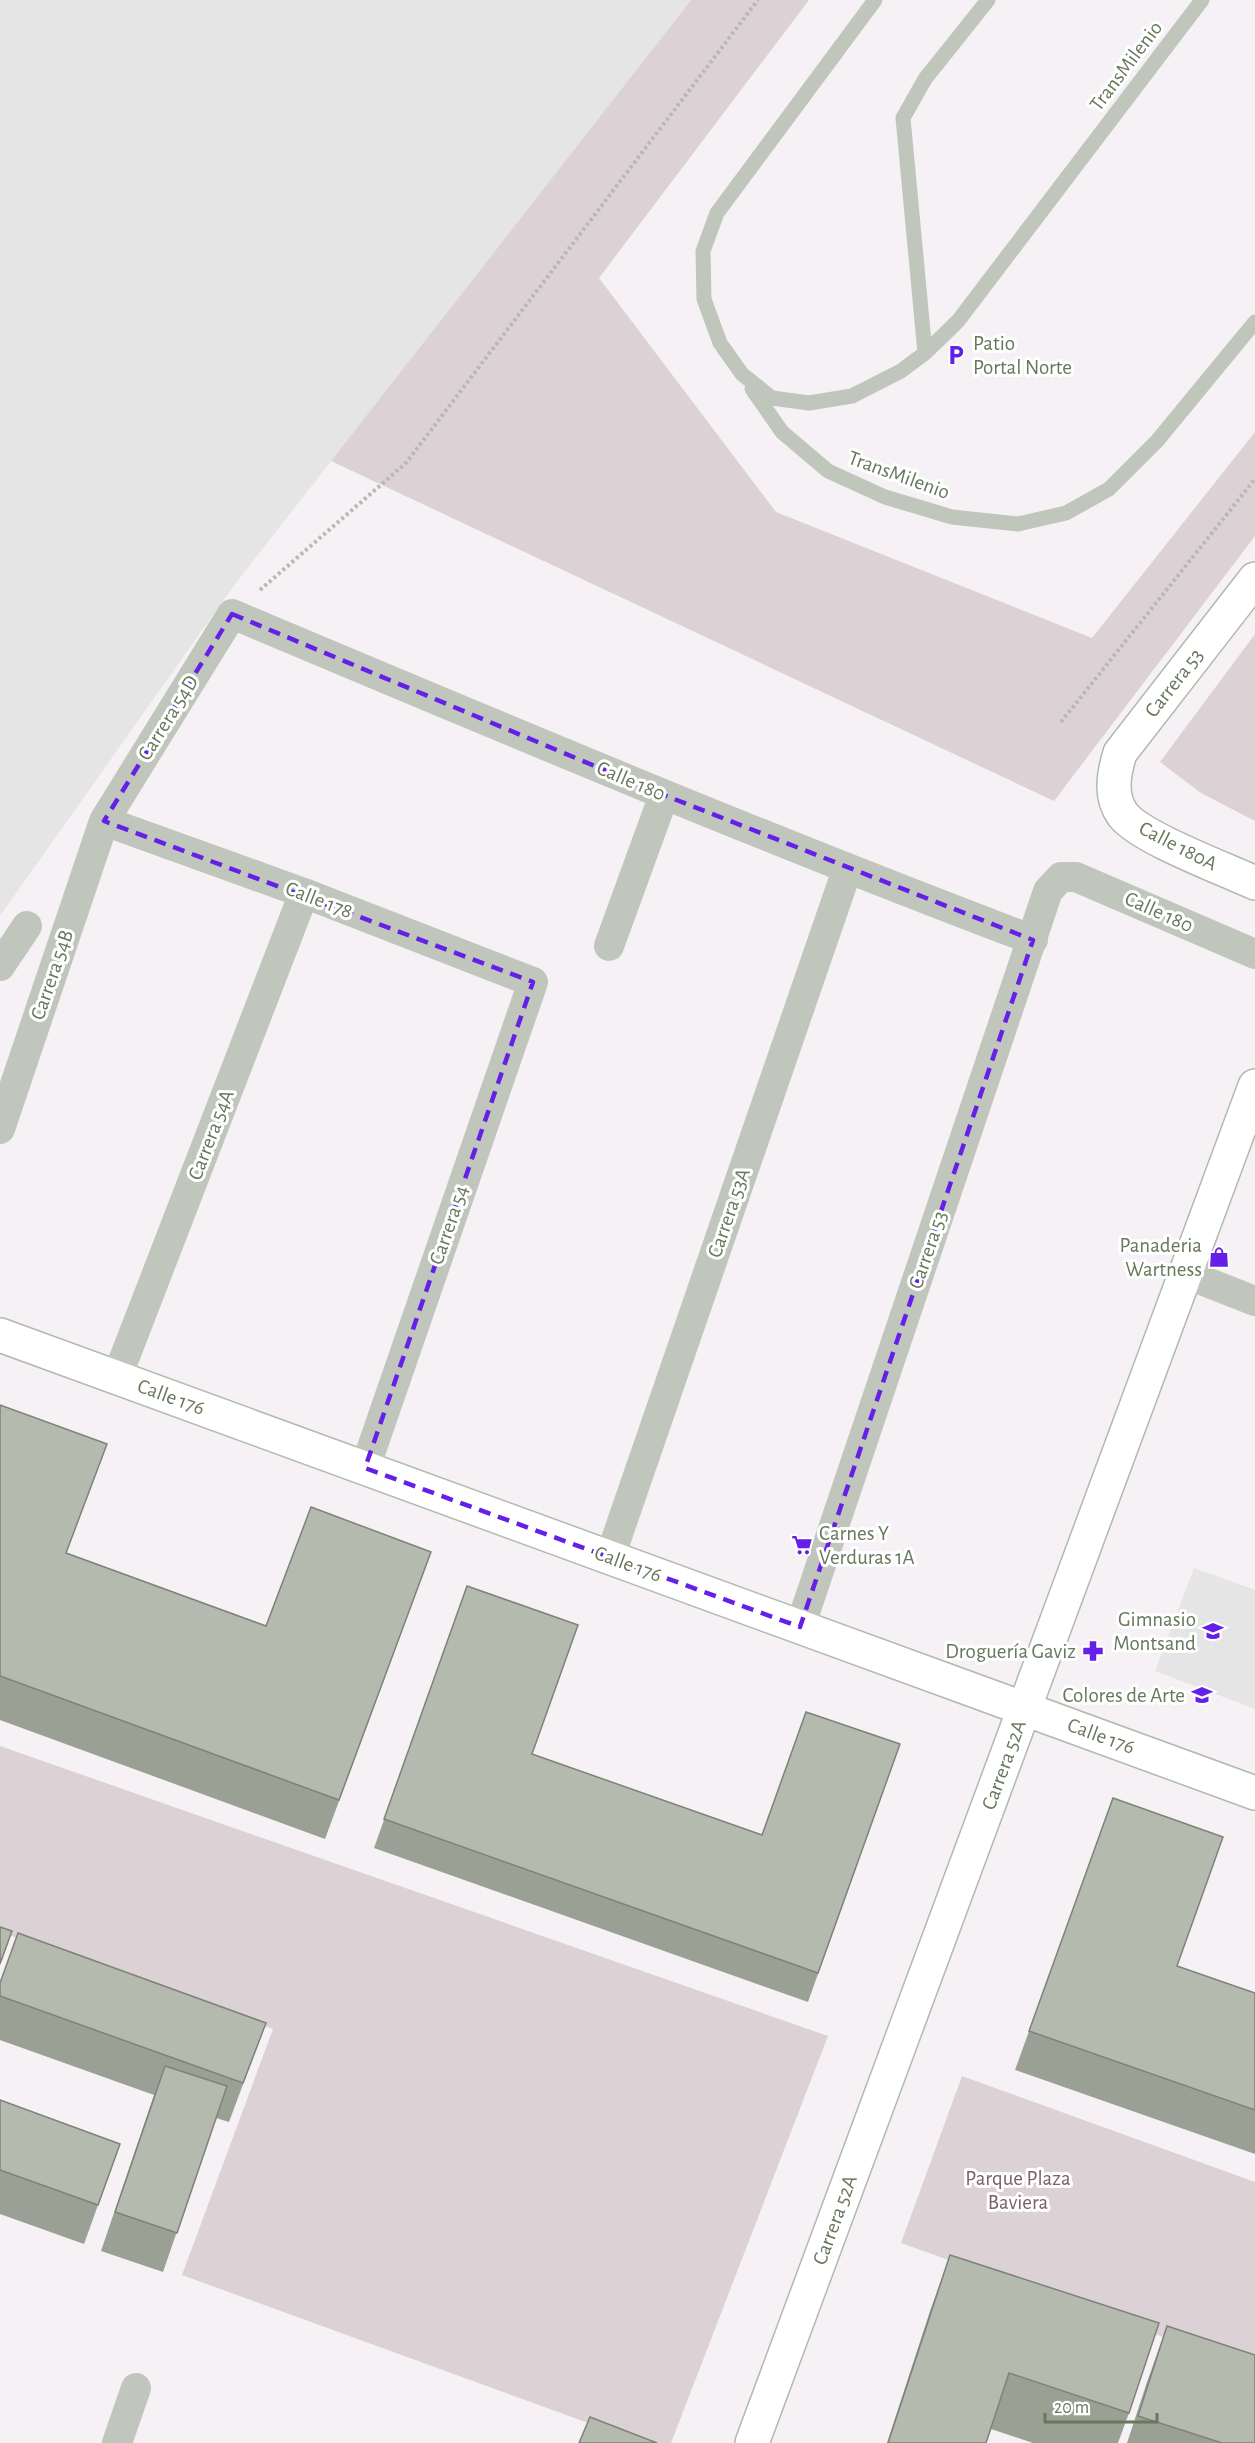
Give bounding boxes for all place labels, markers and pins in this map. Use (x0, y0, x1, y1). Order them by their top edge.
place label: Patio Portal Norte (973, 333, 1072, 378)
parking icon: Patio Portal Norte (944, 343, 968, 367)
place label: Panaderia Wartness (1119, 1235, 1202, 1280)
shop icon: Panaderia Wartness (1207, 1245, 1231, 1269)
place label: Carnes Y Verduras 1A (819, 1523, 915, 1568)
supermarket icon: Carnes Y Verduras 1A (790, 1533, 814, 1557)
place label: Gimnasio Montsand (1113, 1609, 1196, 1654)
school or university icon: Gimnasio Montsand (1201, 1619, 1225, 1643)
pharmacy icon: Droguería Gaviz (1081, 1639, 1105, 1663)
place label: Droguería Gaviz (945, 1641, 1076, 1662)
school or university icon: Colores de Arte (1190, 1683, 1214, 1707)
place label: Colores de Arte (1062, 1685, 1185, 1706)

